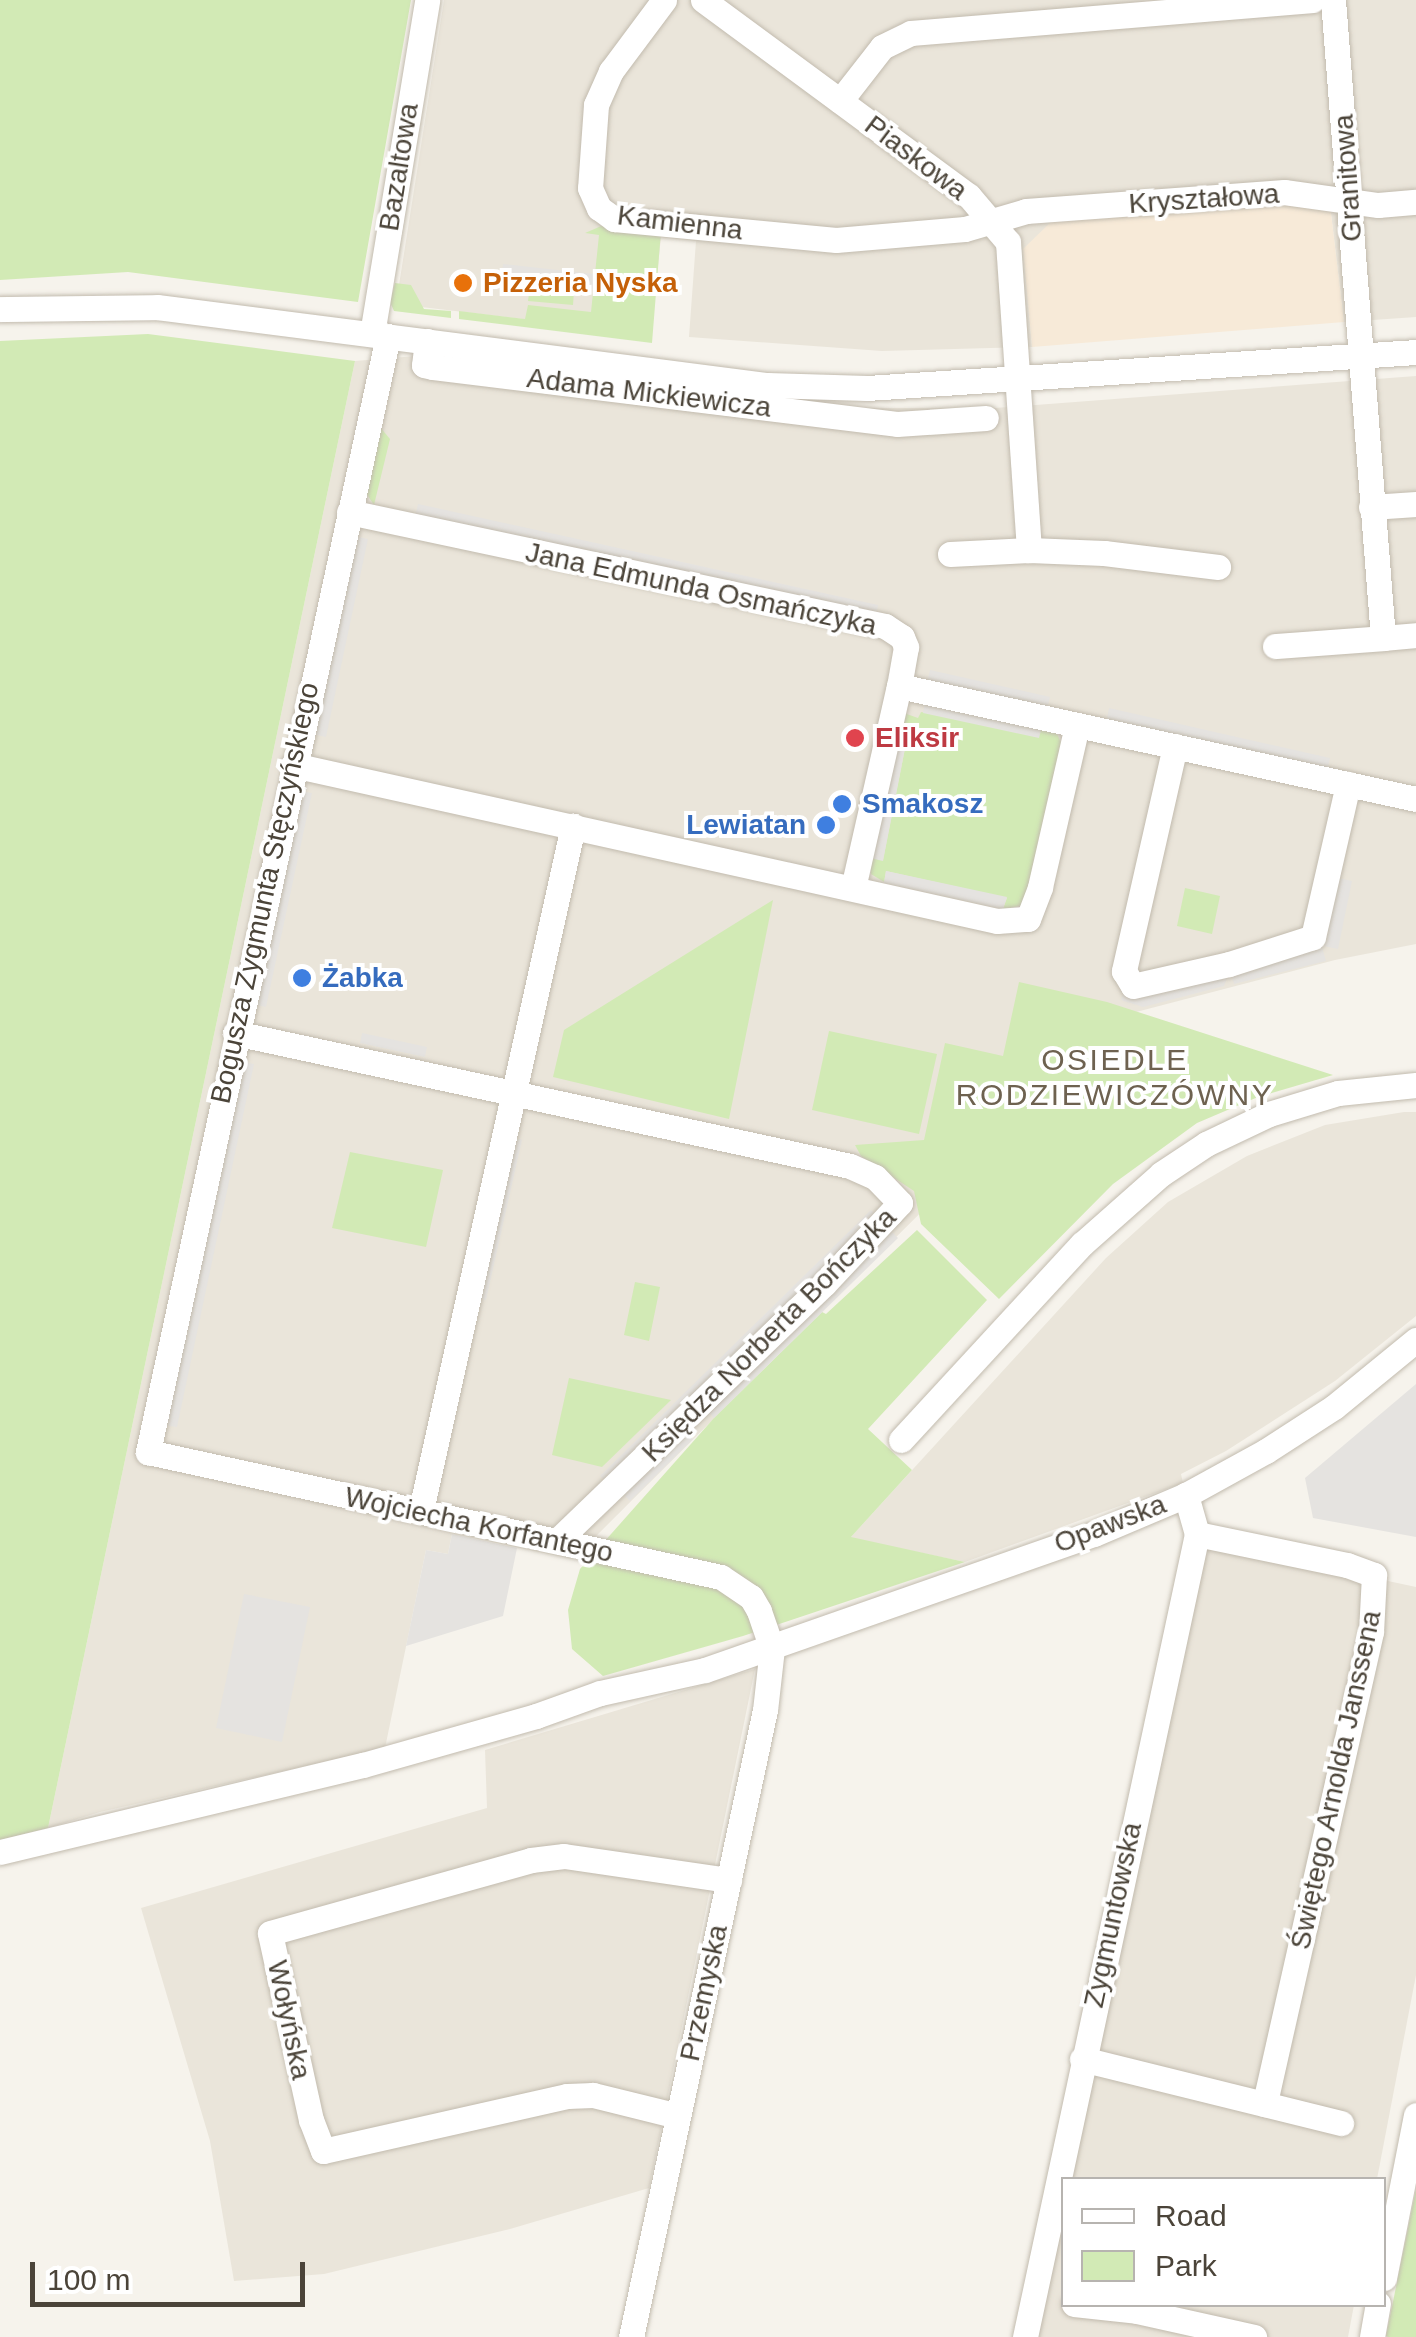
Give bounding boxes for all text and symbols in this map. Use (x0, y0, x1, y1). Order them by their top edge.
street label: Bazaltowa (372, 101, 426, 233)
street label: Piaskowa (858, 109, 974, 207)
street label: Granitowa (1327, 113, 1369, 243)
street label: Kryształowa (1128, 177, 1280, 221)
street label: Kamienna (615, 199, 745, 247)
place label: Pizzeria Nyska (483, 266, 678, 300)
marker: Pizzeria Nyska (452, 272, 474, 294)
street label: Adama Mickiewicza (525, 361, 773, 425)
street label: Jana Edmunda Osmańczyka (522, 535, 880, 643)
street label: Bogusza Zygmunta Stęczyńskiego (204, 679, 326, 1107)
place label: Eliksir (875, 721, 959, 755)
marker: Eliksir (844, 727, 866, 749)
place label: Smakosz (862, 787, 983, 821)
marker: Smakosz (831, 793, 853, 815)
place label: Lewiatan (686, 808, 806, 842)
marker: Lewiatan (815, 814, 837, 836)
place label: Żabka (322, 961, 403, 995)
marker: Żabka (291, 967, 313, 989)
district label: OSIEDLE RODZIEWICZÓWNY (956, 1042, 1274, 1112)
street label: Księdza Norberta Bończyka (635, 1201, 903, 1469)
street label: Wojciecha Korfantego (342, 1480, 616, 1570)
street label: Opawska (1049, 1487, 1171, 1561)
street label: Świętego Arnolda Janssena (1283, 1607, 1389, 1953)
street label: Zygmuntowska (1077, 1819, 1149, 2011)
street label: Przemyska (673, 1922, 735, 2064)
street label: Wołyńska (260, 1957, 318, 2083)
legend (1061, 2177, 1386, 2307)
text: Road (1155, 2199, 1227, 2232)
scale bar (35, 2242, 310, 2304)
text: Park (1155, 2249, 1217, 2282)
text: 100 m (47, 2263, 130, 2296)

